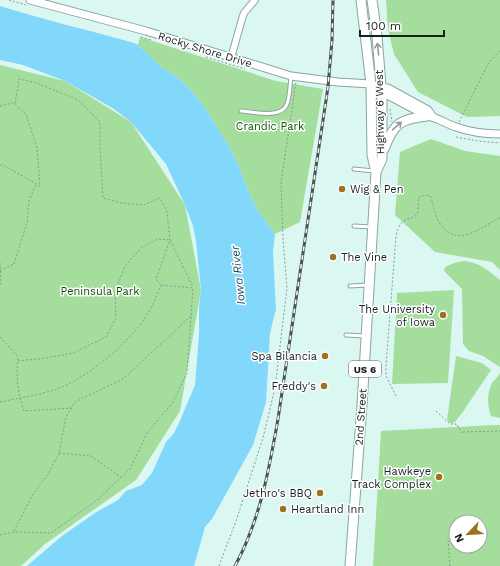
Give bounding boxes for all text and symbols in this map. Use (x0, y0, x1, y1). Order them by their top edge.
scale bar (360, 12, 444, 38)
text: 100 m (366, 19, 401, 33)
street label: Rocky Shore Drive (156, 30, 254, 70)
one-way arrow (375, 43, 382, 56)
street label: Highway 6 West (373, 69, 387, 155)
park label: Crandic Park (236, 120, 304, 133)
one-way arrow (392, 122, 402, 131)
place label: Wig & Pen (350, 183, 403, 196)
marker: Wig & Pen (337, 184, 347, 194)
water label: Iowa River (228, 243, 248, 305)
place label: The Vine (341, 251, 387, 264)
marker: The Vine (328, 252, 338, 262)
park label: Peninsula Park (61, 285, 139, 298)
place label: The University of Iowa (359, 303, 435, 329)
marker: The University of Iowa (438, 310, 448, 320)
place label: Spa Bilancia (252, 350, 317, 363)
marker: Spa Bilancia (320, 351, 330, 361)
road number: US 6 (349, 361, 381, 377)
place label: Freddy's (271, 380, 316, 393)
marker: Freddy's (319, 381, 329, 391)
street label: 2nd Street (353, 388, 369, 446)
place label: Hawkeye Track Complex (352, 465, 431, 491)
marker: Hawkeye Track Complex (434, 472, 444, 482)
place label: Jethro's BBQ (243, 487, 312, 500)
marker: Jethro's BBQ (315, 488, 325, 498)
place label: Heartland Inn (291, 503, 364, 516)
marker: Heartland Inn (278, 504, 288, 514)
north arrow (448, 514, 488, 554)
text: N (452, 532, 467, 544)

